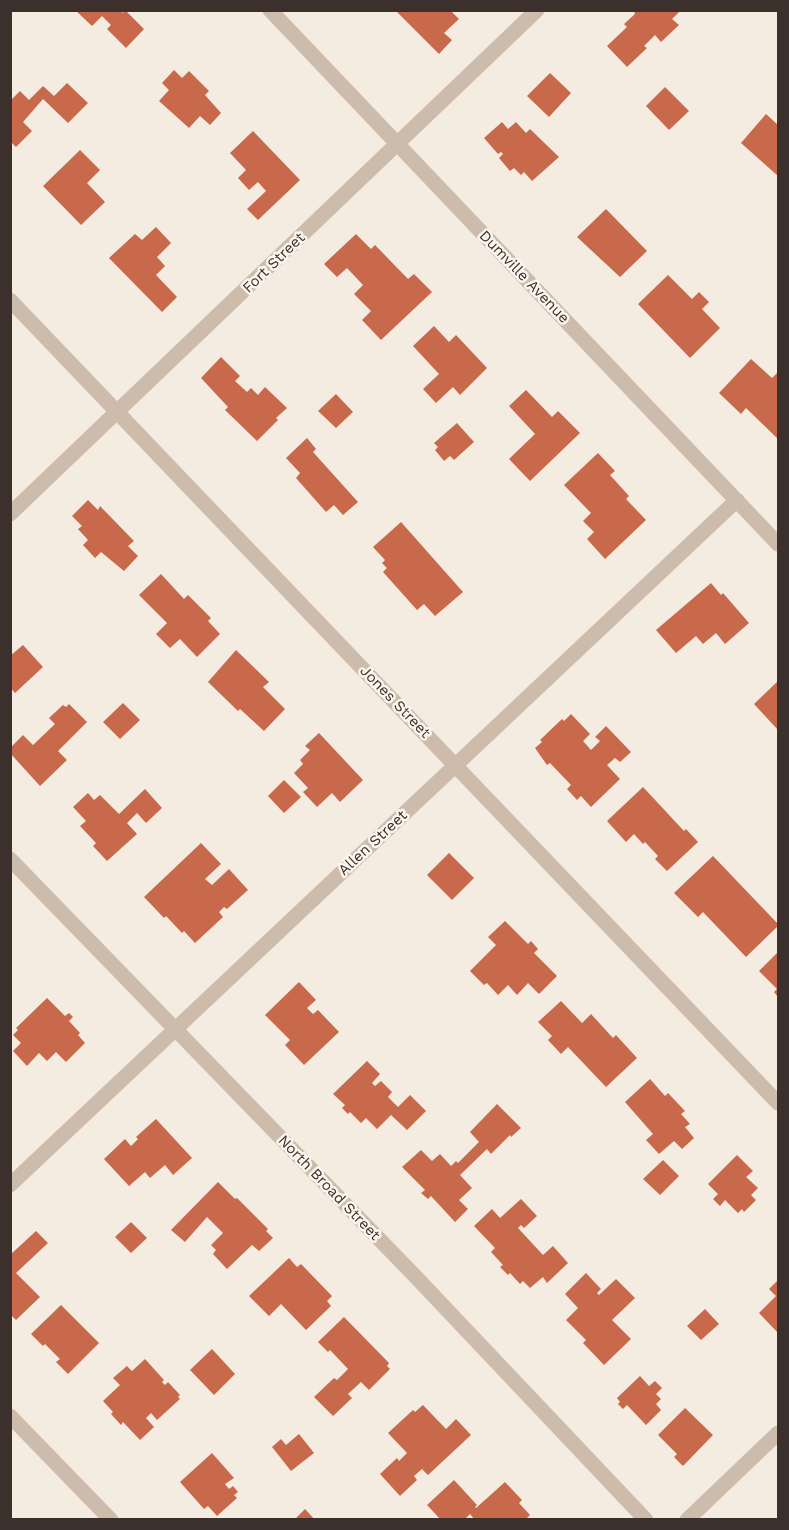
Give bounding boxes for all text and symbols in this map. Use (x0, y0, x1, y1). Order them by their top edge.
street label: Dumville Avenue (475, 227, 573, 327)
street label: Fort Street (239, 229, 309, 297)
street label: Jones Street (356, 662, 434, 742)
street label: Allen Street (335, 807, 411, 879)
street label: North Broad Street (274, 1132, 384, 1244)

